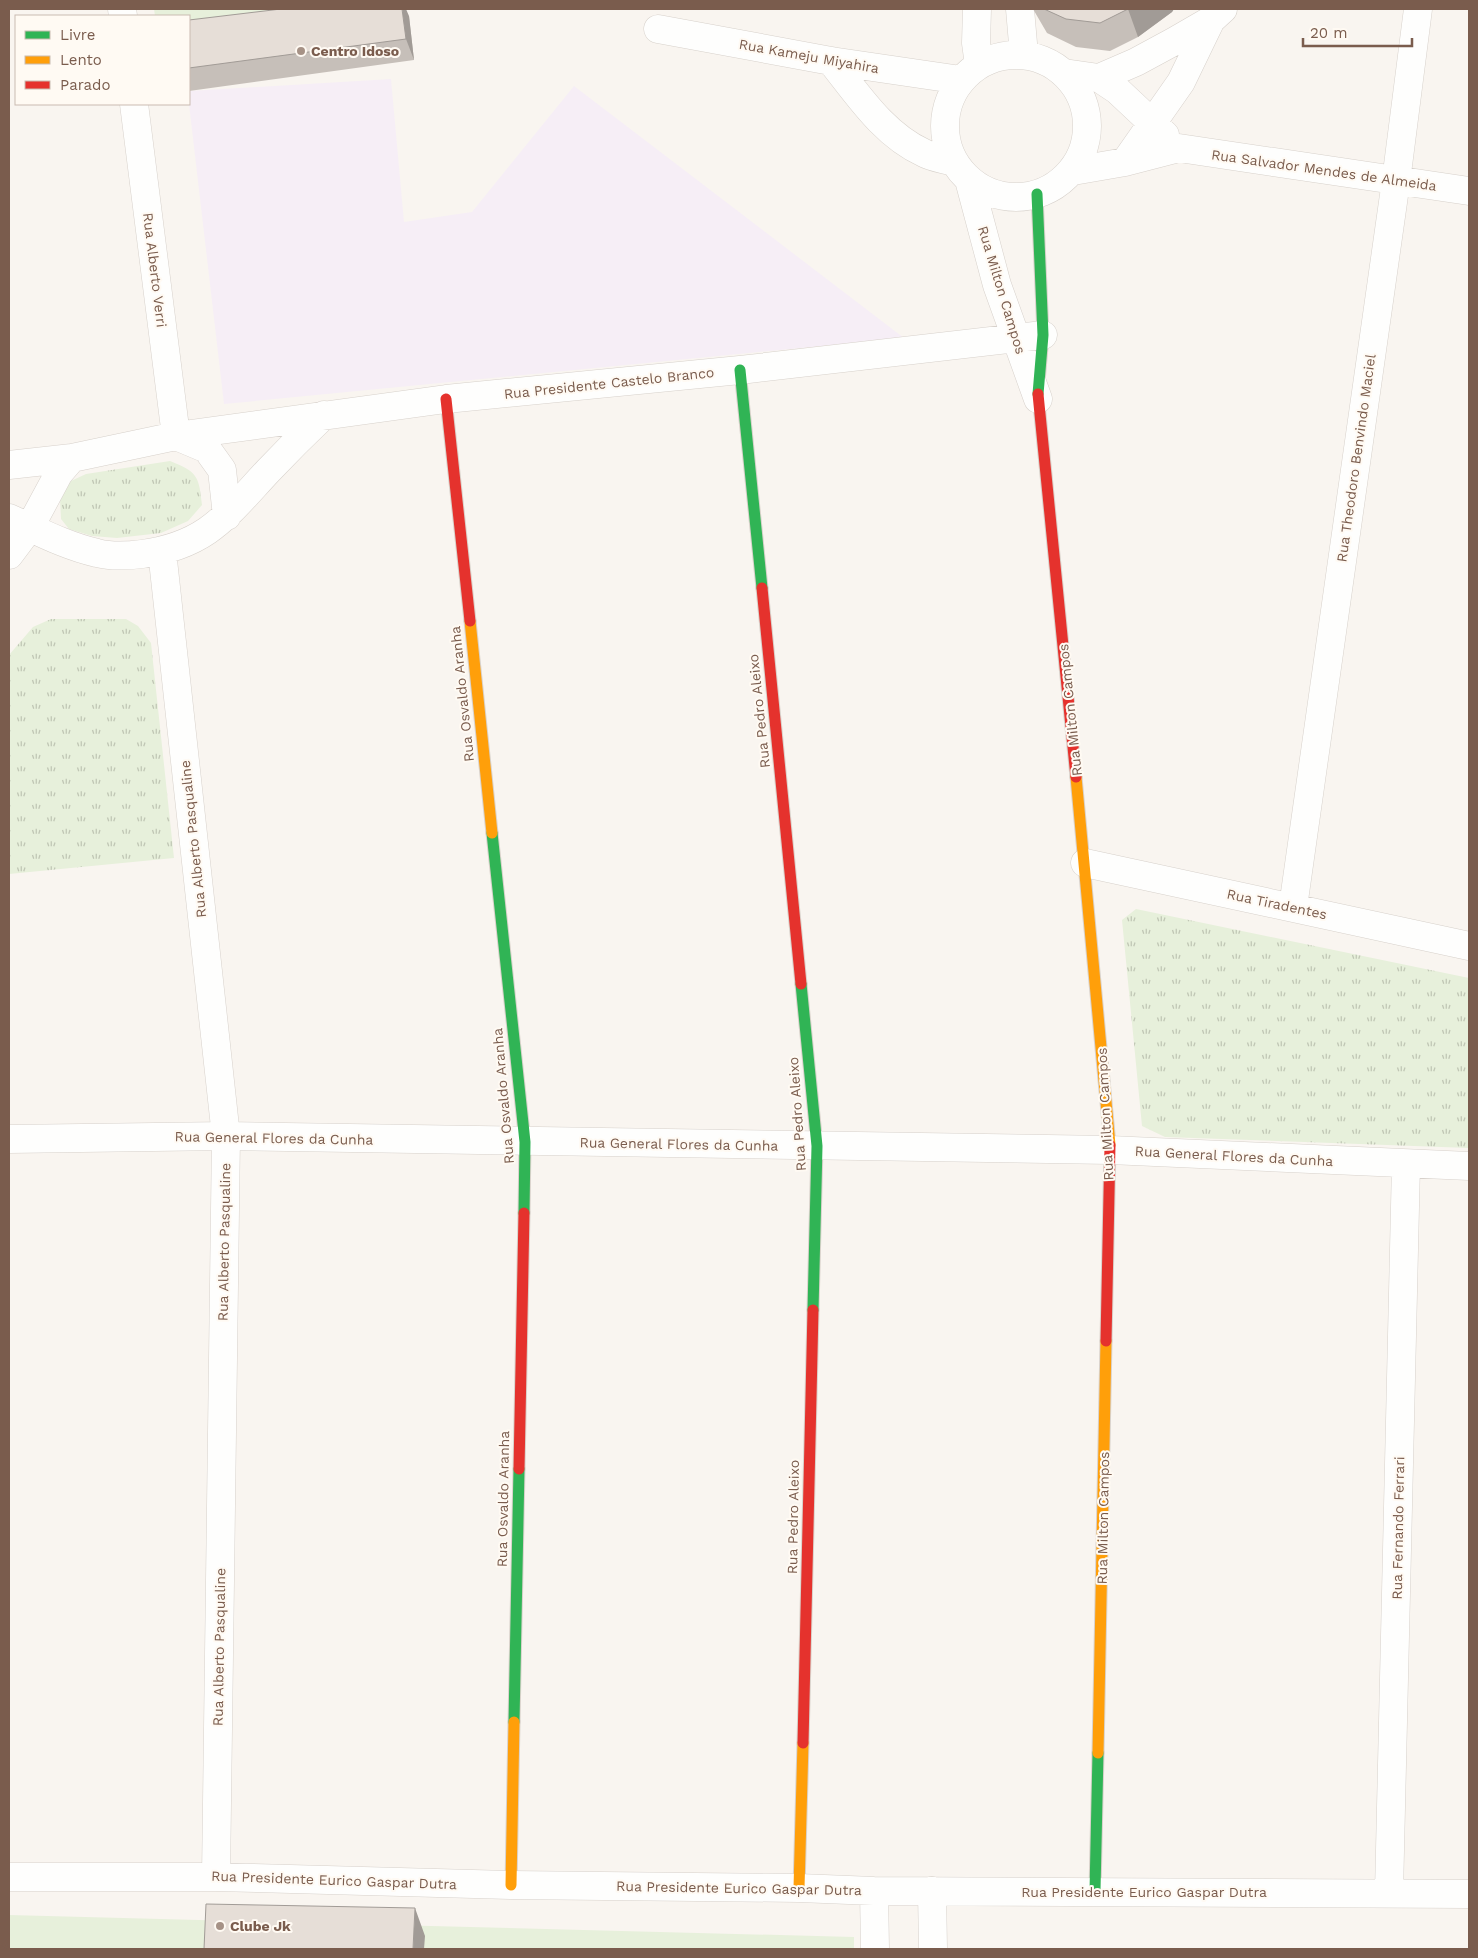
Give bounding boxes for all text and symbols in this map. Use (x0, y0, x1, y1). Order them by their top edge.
legend (15, 15, 190, 105)
scale bar (1303, 15, 1412, 47)
text: 20 m (1310, 24, 1348, 42)
text: Livre (60, 26, 95, 44)
street label: Rua Kameju Miyahira (738, 36, 880, 76)
place label: Centro Idoso (311, 43, 399, 59)
marker: Centro Idoso (295, 45, 307, 57)
text: Lento (60, 51, 102, 69)
text: Parado (60, 76, 110, 94)
street label: Rua Salvador Mendes de Almeida (1210, 146, 1438, 194)
street label: Rua Alberto Verri (140, 212, 170, 328)
street label: Rua Milton Campos (975, 224, 1029, 356)
street label: Rua Theodoro Benvindo Maciel (1333, 352, 1379, 563)
street label: Rua Presidente Castelo Branco (503, 364, 715, 402)
street label: Rua Osvaldo Aranha (447, 625, 477, 763)
street label: Rua Milton Campos (1055, 643, 1085, 777)
street label: Rua Pedro Aleixo (745, 653, 773, 769)
street label: Rua Alberto Pasqualine (177, 759, 209, 919)
street label: Rua Tiradentes (1225, 886, 1329, 922)
street label: Rua Osvaldo Aranha (489, 1027, 517, 1165)
street label: Rua Milton Campos (1094, 1047, 1116, 1181)
street label: Rua Pedro Aleixo (785, 1056, 809, 1172)
street label: Rua General Flores da Cunha (175, 1128, 374, 1148)
street label: Rua General Flores da Cunha (580, 1134, 779, 1154)
street label: Rua General Flores da Cunha (1134, 1143, 1334, 1169)
street label: Rua Alberto Pasqualine (215, 1163, 233, 1321)
street label: Rua Osvaldo Aranha (494, 1431, 512, 1567)
street label: Rua Milton Campos (1094, 1451, 1112, 1585)
street label: Rua Fernando Ferrari (1389, 1456, 1407, 1600)
street label: Rua Pedro Aleixo (784, 1460, 802, 1574)
street label: Rua Alberto Pasqualine (210, 1568, 228, 1726)
street label: Rua Presidente Eurico Gaspar Dutra (211, 1868, 457, 1892)
street label: Rua Presidente Eurico Gaspar Dutra (616, 1878, 862, 1898)
street label: Rua Presidente Eurico Gaspar Dutra (1021, 1884, 1267, 1900)
place label: Clube Jk (230, 1918, 291, 1934)
marker: Clube Jk (214, 1920, 226, 1932)

